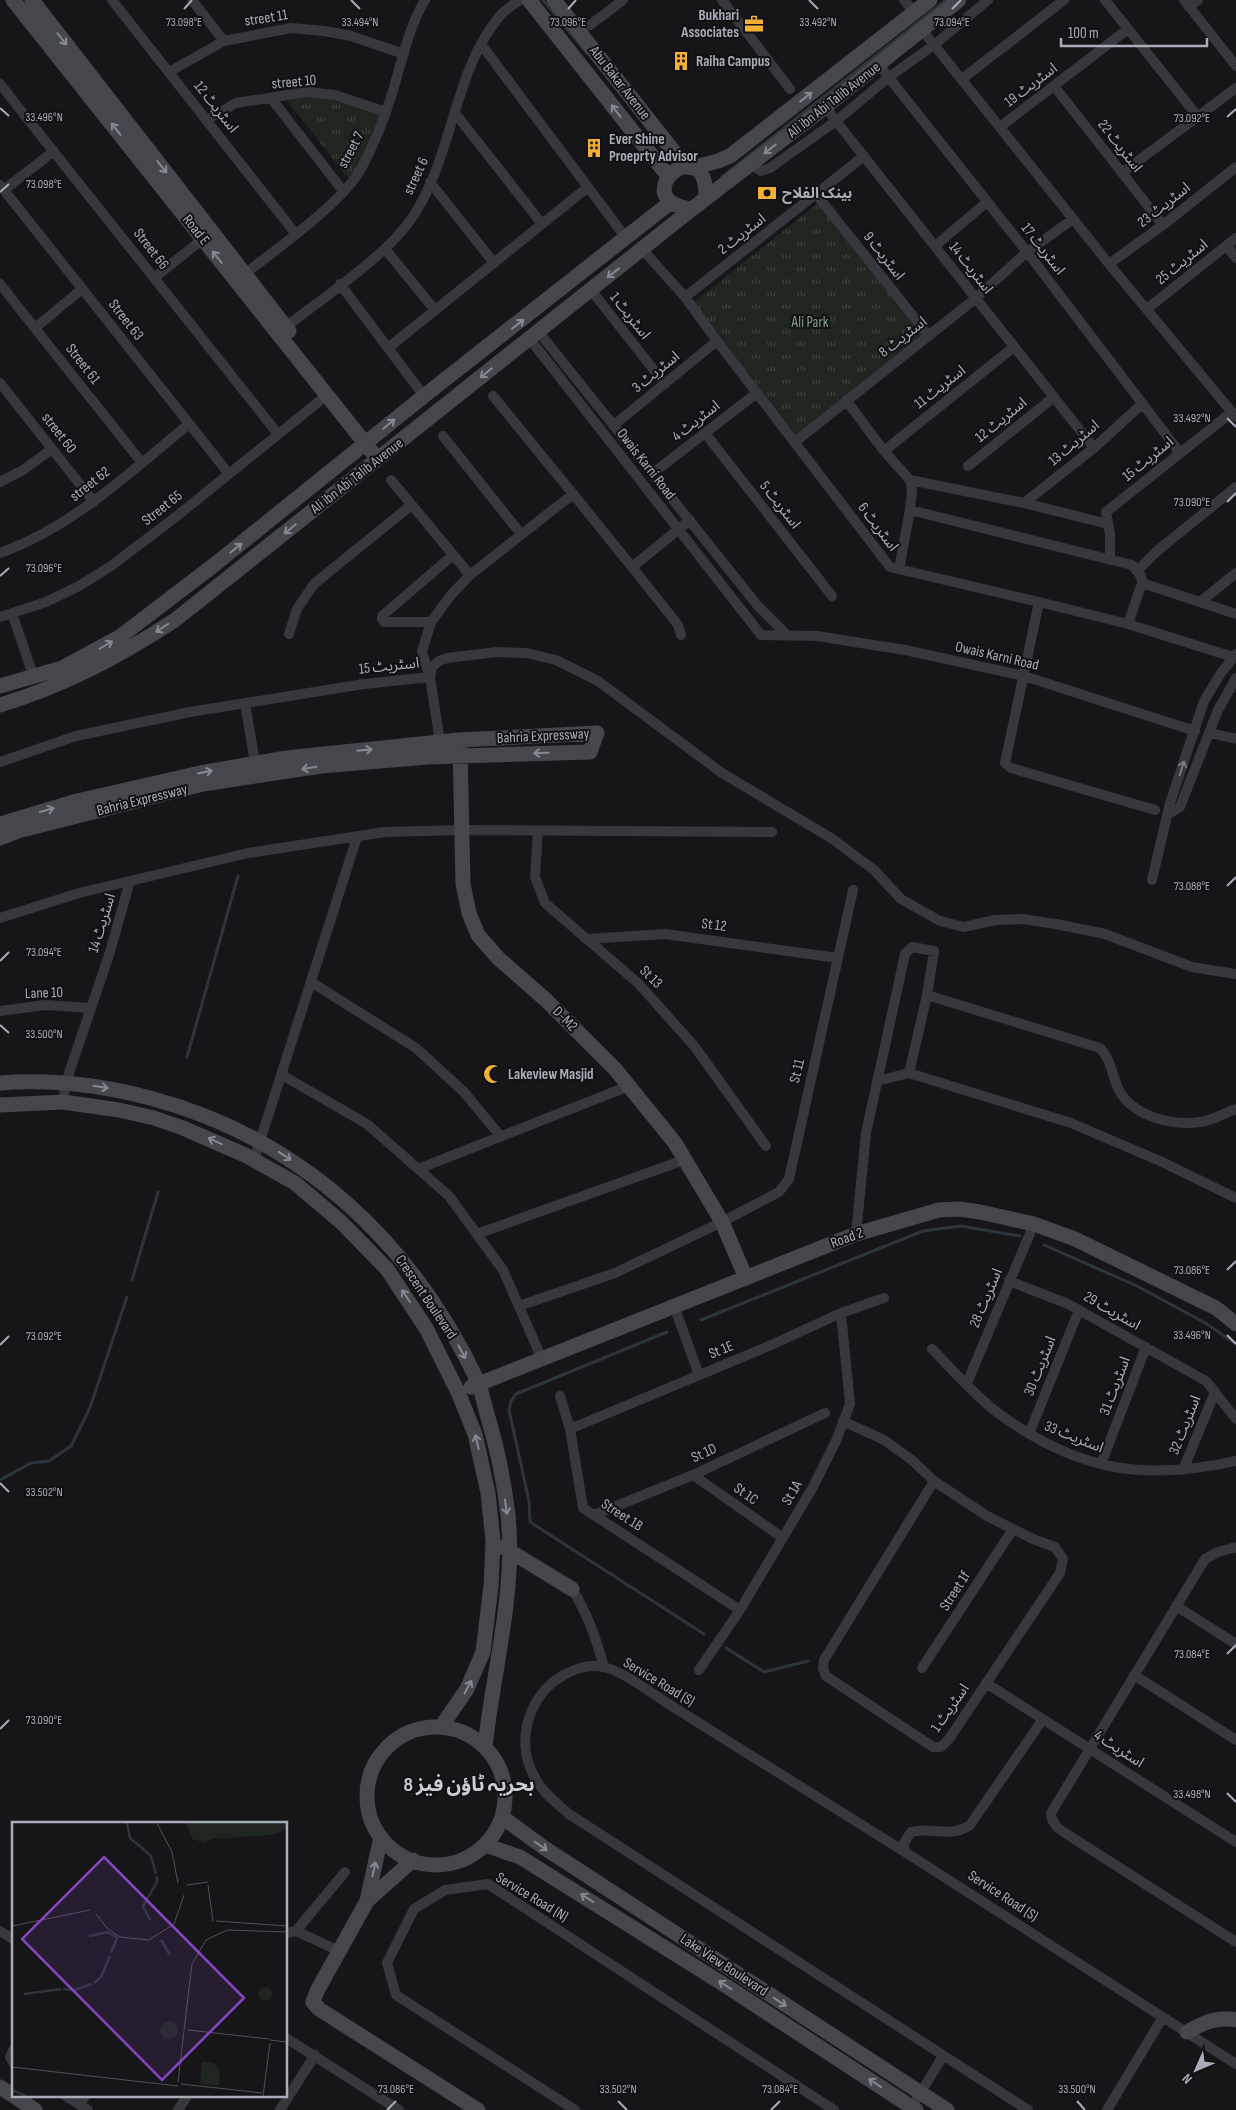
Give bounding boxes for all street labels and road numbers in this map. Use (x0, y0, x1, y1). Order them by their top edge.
street label: street 11 (243, 5, 290, 31)
street label: Abu Bakar Avenue (585, 41, 655, 124)
street label: Ali ibn Abi Talib Avenue (783, 58, 884, 143)
street label: اسٹریٹ 19 (1001, 59, 1061, 111)
street label: street 10 (271, 71, 317, 93)
street label: اسٹریٹ 12 (190, 77, 242, 137)
street label: اسٹریٹ 22 (1093, 116, 1147, 176)
street label: street 7 (333, 128, 369, 172)
street label: street 6 (399, 154, 433, 198)
street label: اسٹریٹ 23 (1134, 178, 1194, 232)
street label: اسٹریٹ 2 (714, 209, 770, 259)
street label: Road E (178, 211, 214, 249)
street label: اسٹریٹ 17 (1017, 219, 1069, 279)
street label: Street 66 (129, 225, 173, 273)
street label: اسٹریٹ 9 (859, 228, 909, 284)
street label: اسٹریٹ 25 (1152, 235, 1212, 289)
street label: اسٹریٹ 14 (945, 238, 997, 298)
street label: اسٹریٹ 1 (606, 288, 654, 344)
street label: Street 63 (104, 296, 148, 344)
street label: اسٹریٹ 8 (875, 312, 931, 362)
street label: Street 61 (61, 340, 105, 389)
street label: اسٹریٹ 3 (628, 347, 684, 397)
street label: اسٹریٹ 11 (910, 361, 970, 413)
street label: اسٹریٹ 12 (971, 393, 1031, 447)
street label: اسٹریٹ 4 (668, 396, 724, 446)
street label: street 60 (37, 409, 81, 457)
street label: اسٹریٹ 13 (1044, 416, 1104, 470)
street label: Owais Karni Road (612, 425, 680, 503)
street label: اسٹریٹ 15 (1118, 432, 1178, 486)
street label: Ali ibn Abi Talib Avenue (306, 434, 407, 519)
street label: street 62 (66, 462, 114, 506)
street label: اسٹریٹ 5 (755, 477, 805, 533)
street label: Street 65 (138, 486, 186, 530)
street label: اسٹریٹ 6 (853, 499, 903, 555)
street label: Owais Karni Road (953, 637, 1041, 675)
street label: اسٹریٹ 15 (358, 653, 420, 679)
street label: Bahria Expressway (496, 724, 590, 748)
street label: Bahria Expressway (95, 780, 189, 820)
street label: اسٹریٹ 14 (84, 891, 120, 955)
street label: St 12 (700, 914, 728, 936)
street label: St 13 (635, 961, 667, 993)
street label: Lane 10 (25, 983, 63, 1003)
street label: D-M2 (548, 1002, 582, 1036)
street label: St 11 (785, 1057, 809, 1085)
street label: Road 2 (828, 1223, 866, 1253)
street label: Crescent Boulevard (391, 1251, 461, 1343)
street label: اسٹریٹ 28 (965, 1266, 1007, 1330)
street label: اسٹریٹ 29 (1080, 1287, 1144, 1335)
street label: اسٹریٹ 30 (1019, 1333, 1061, 1399)
street label: St 1E (706, 1337, 736, 1363)
street label: اسٹریٹ 31 (1095, 1354, 1135, 1418)
street label: اسٹریٹ 32 (1165, 1393, 1205, 1457)
street label: اسٹریٹ 33 (1042, 1417, 1106, 1457)
street label: St 1D (688, 1439, 720, 1467)
street label: St 1A (777, 1477, 807, 1509)
street label: St 1C (730, 1479, 762, 1509)
street label: Street 1B (598, 1494, 647, 1536)
street label: Street 1f (935, 1567, 975, 1614)
street label: Service Road (S) (620, 1653, 698, 1711)
street label: اسٹریٹ 1 (926, 1680, 974, 1736)
street label: اسٹریٹ 4 (1090, 1726, 1148, 1772)
street label: Service Road (S) (964, 1866, 1042, 1926)
street label: Service Road (N) (492, 1868, 572, 1926)
street label: Lake View Boulevard (676, 1929, 772, 2001)

